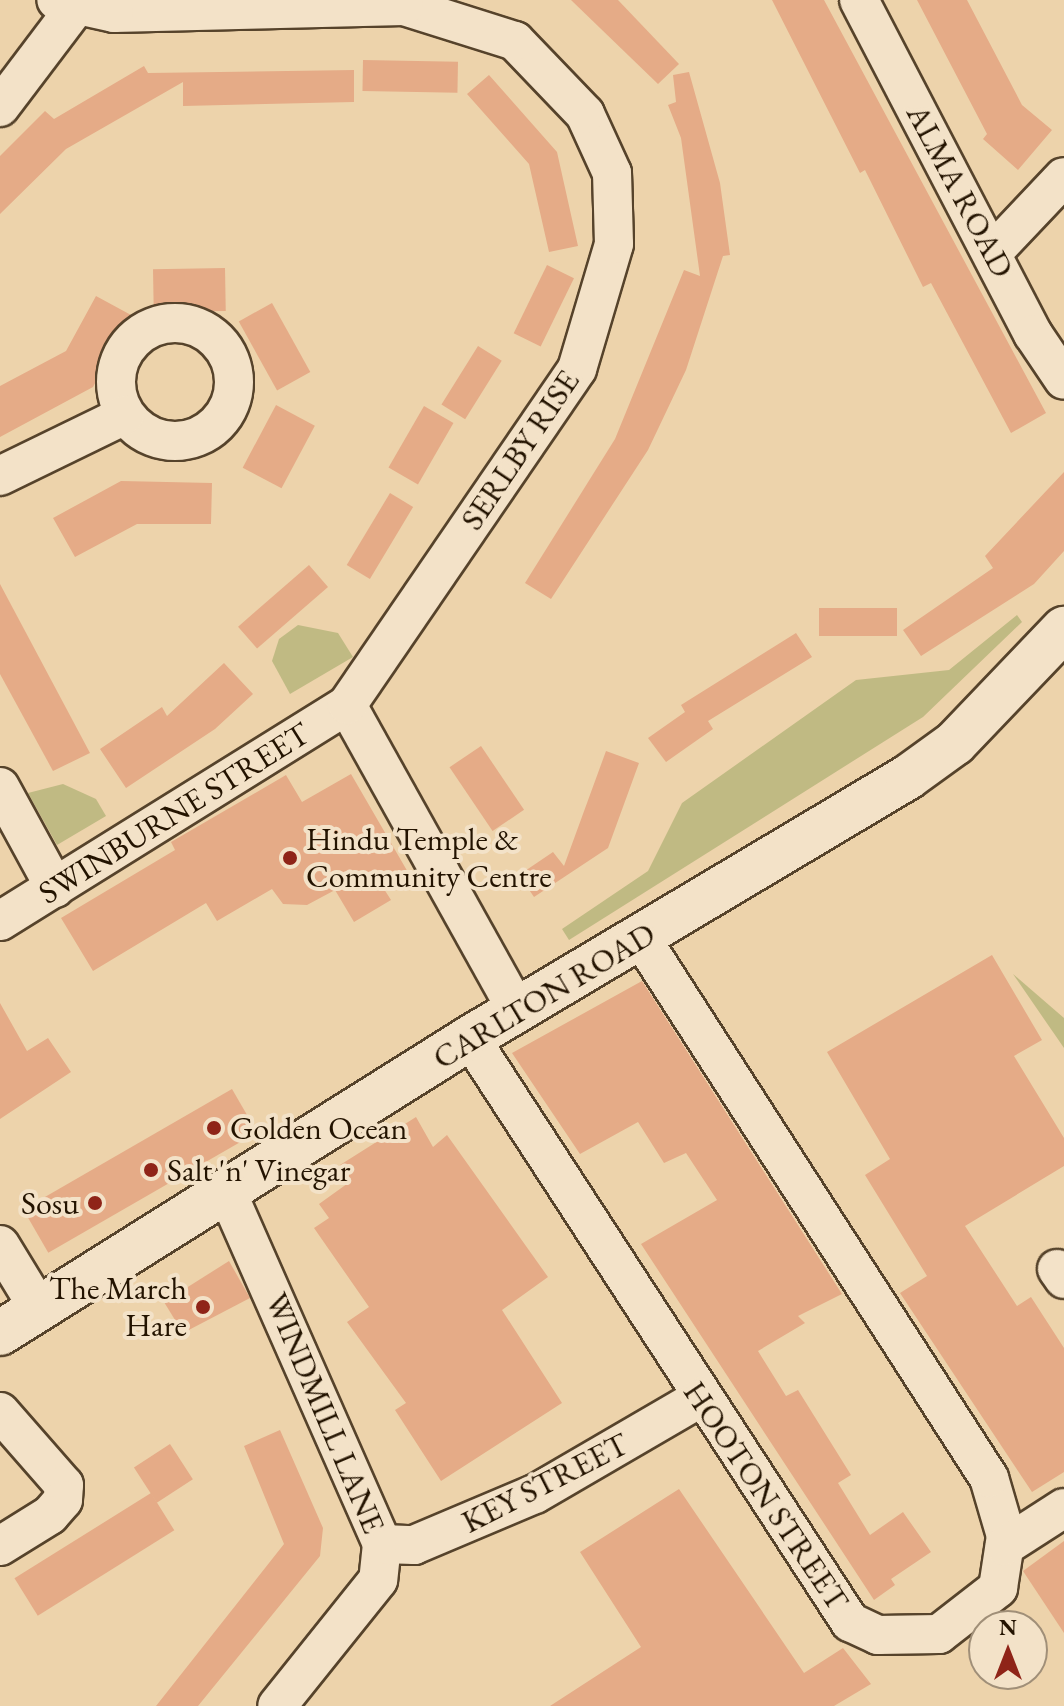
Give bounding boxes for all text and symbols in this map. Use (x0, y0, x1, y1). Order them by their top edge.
street label: ALMA ROAD (898, 98, 1022, 284)
street label: SERLBY RISE (453, 363, 587, 537)
street label: SWINBURNE STREET (31, 714, 317, 912)
place label: Hindu Temple & Community Centre (306, 821, 552, 896)
marker: Hindu Temple & Community Centre (281, 849, 299, 867)
street label: CARLTON ROAD (426, 915, 662, 1077)
place label: Golden Ocean (230, 1109, 407, 1147)
marker: Golden Ocean (205, 1119, 223, 1137)
place label: Salt 'n' Vinegar (167, 1151, 350, 1189)
marker: Salt 'n' Vinegar (142, 1161, 160, 1179)
place label: Sosu (21, 1184, 79, 1222)
marker: Sosu (86, 1194, 104, 1212)
place label: The March Hare (49, 1270, 187, 1345)
street label: WINDMILL LANE (257, 1287, 393, 1539)
marker: The March Hare (194, 1298, 212, 1316)
street label: HOOTON STREET (675, 1374, 857, 1618)
street label: KEY STREET (455, 1425, 635, 1541)
north arrow (968, 1610, 1048, 1690)
text: N (999, 1613, 1017, 1642)

